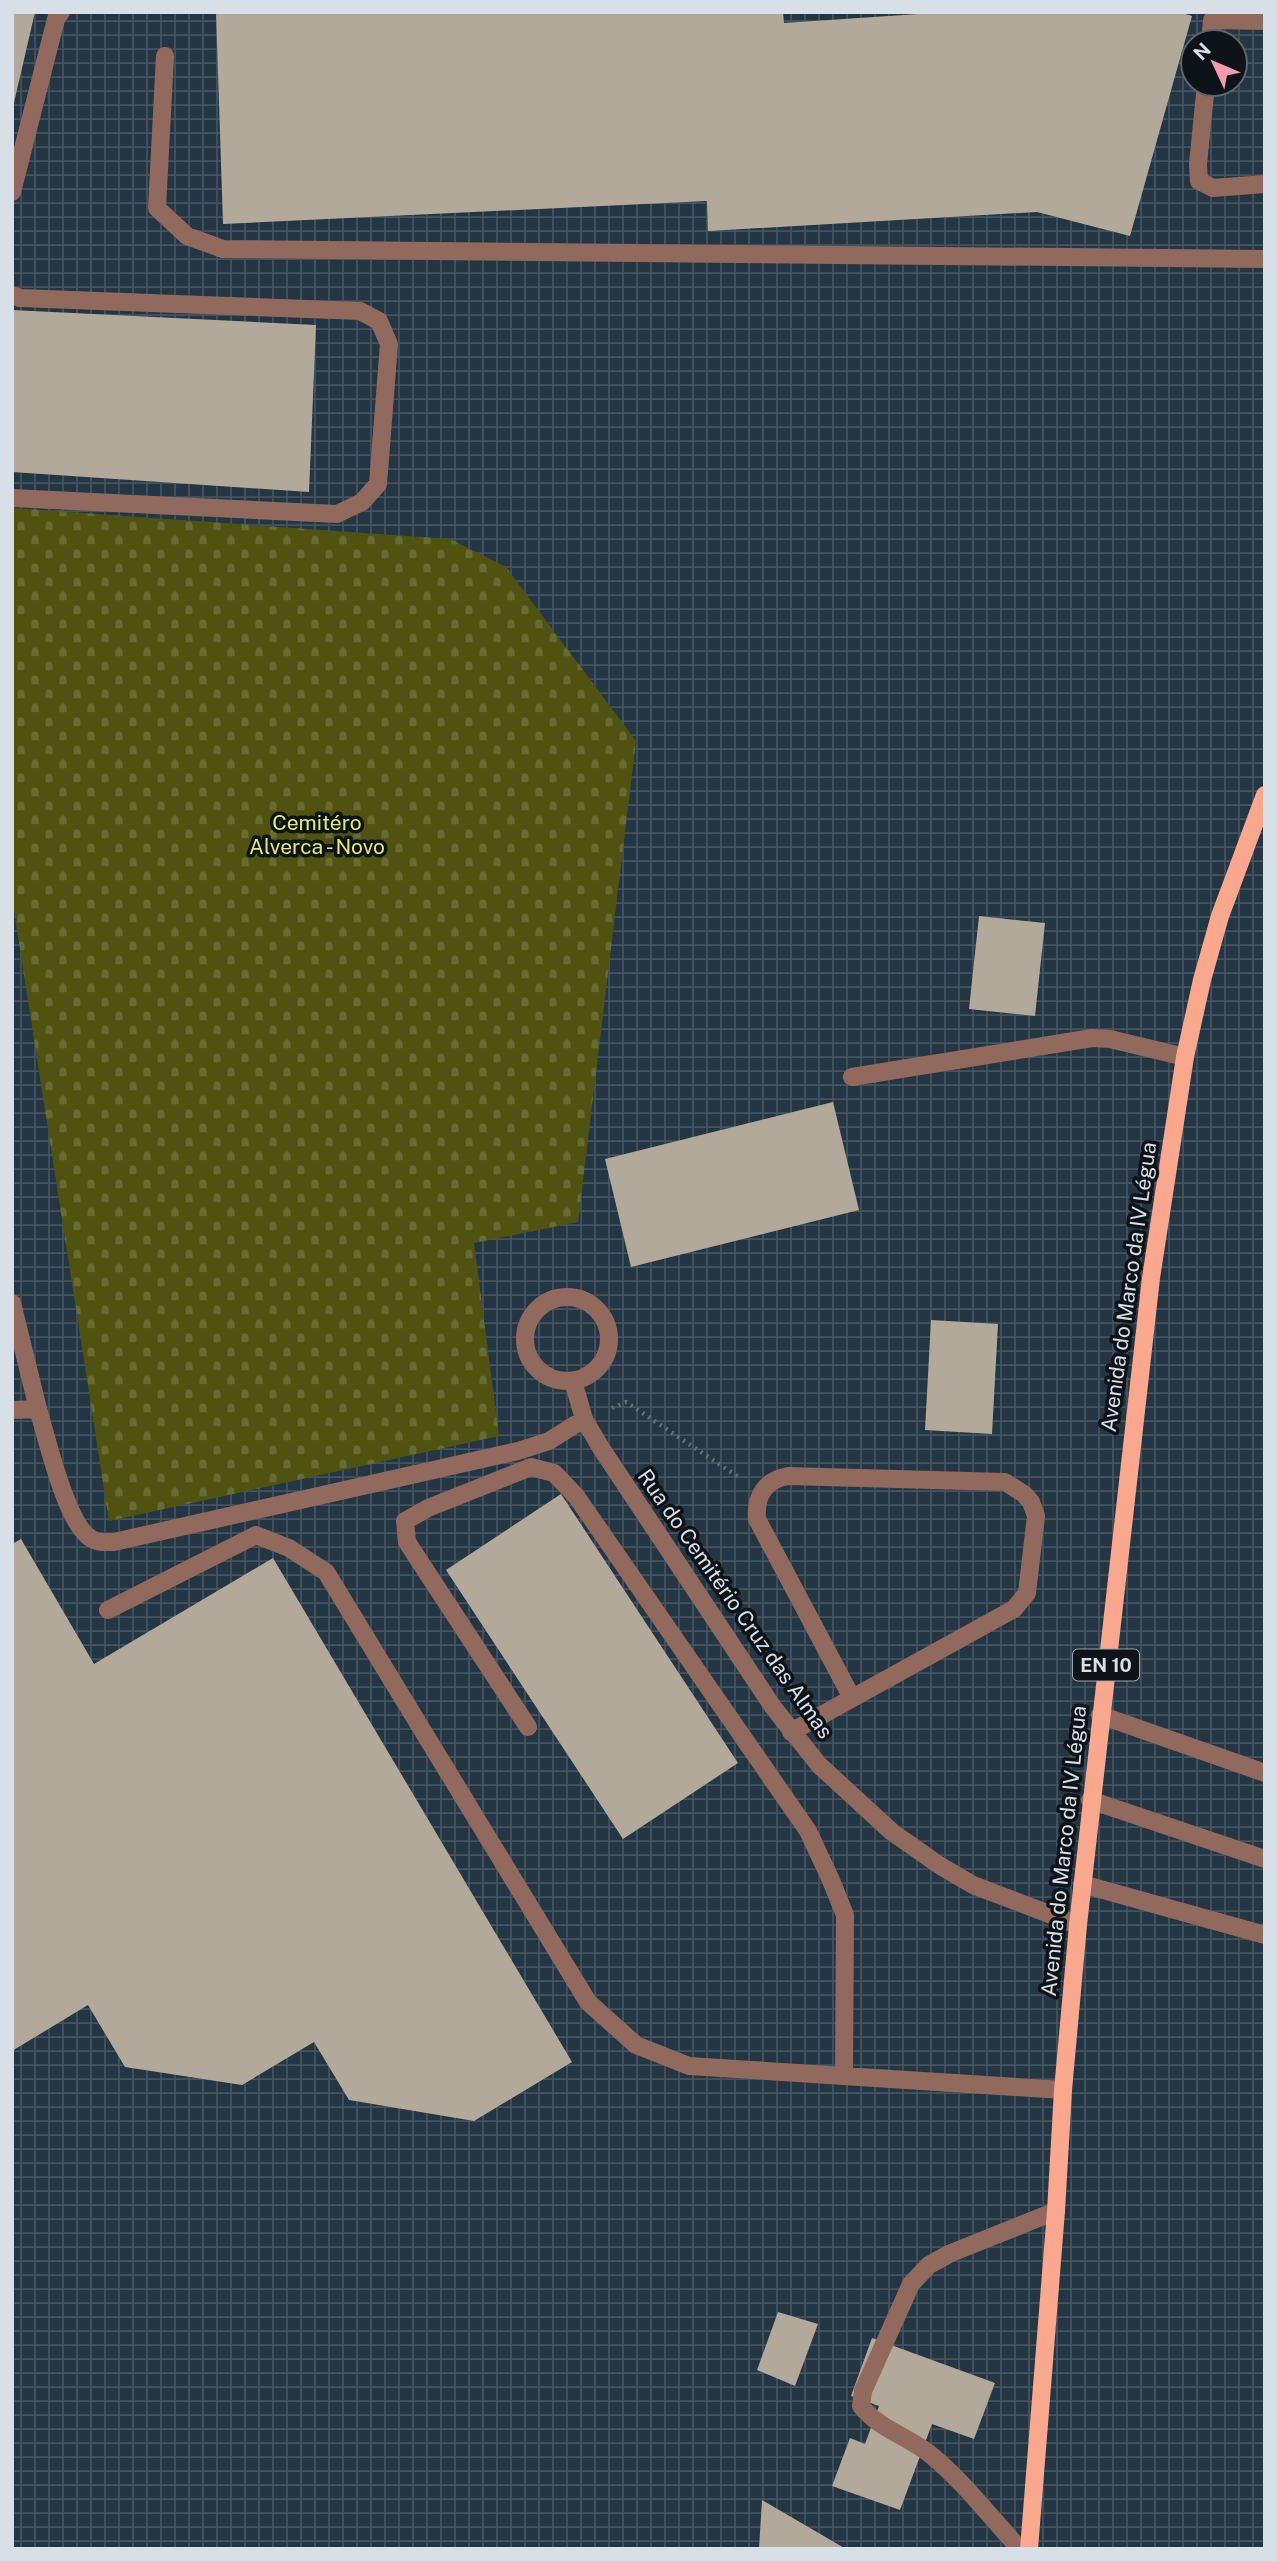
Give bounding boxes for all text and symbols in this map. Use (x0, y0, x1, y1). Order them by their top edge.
north arrow (1179, 28, 1249, 98)
text: N (1189, 38, 1215, 64)
park label: Cemitéro Alverca - Novo (249, 810, 385, 859)
street label: Avenida do Marco da IV Légua (1096, 1141, 1161, 1433)
street label: Rua do Cemitério Cruz das Almas (633, 1464, 838, 1743)
road number: EN 10 (1073, 1650, 1139, 1680)
street label: Avenida do Marco da IV Légua (1036, 1704, 1091, 1998)

